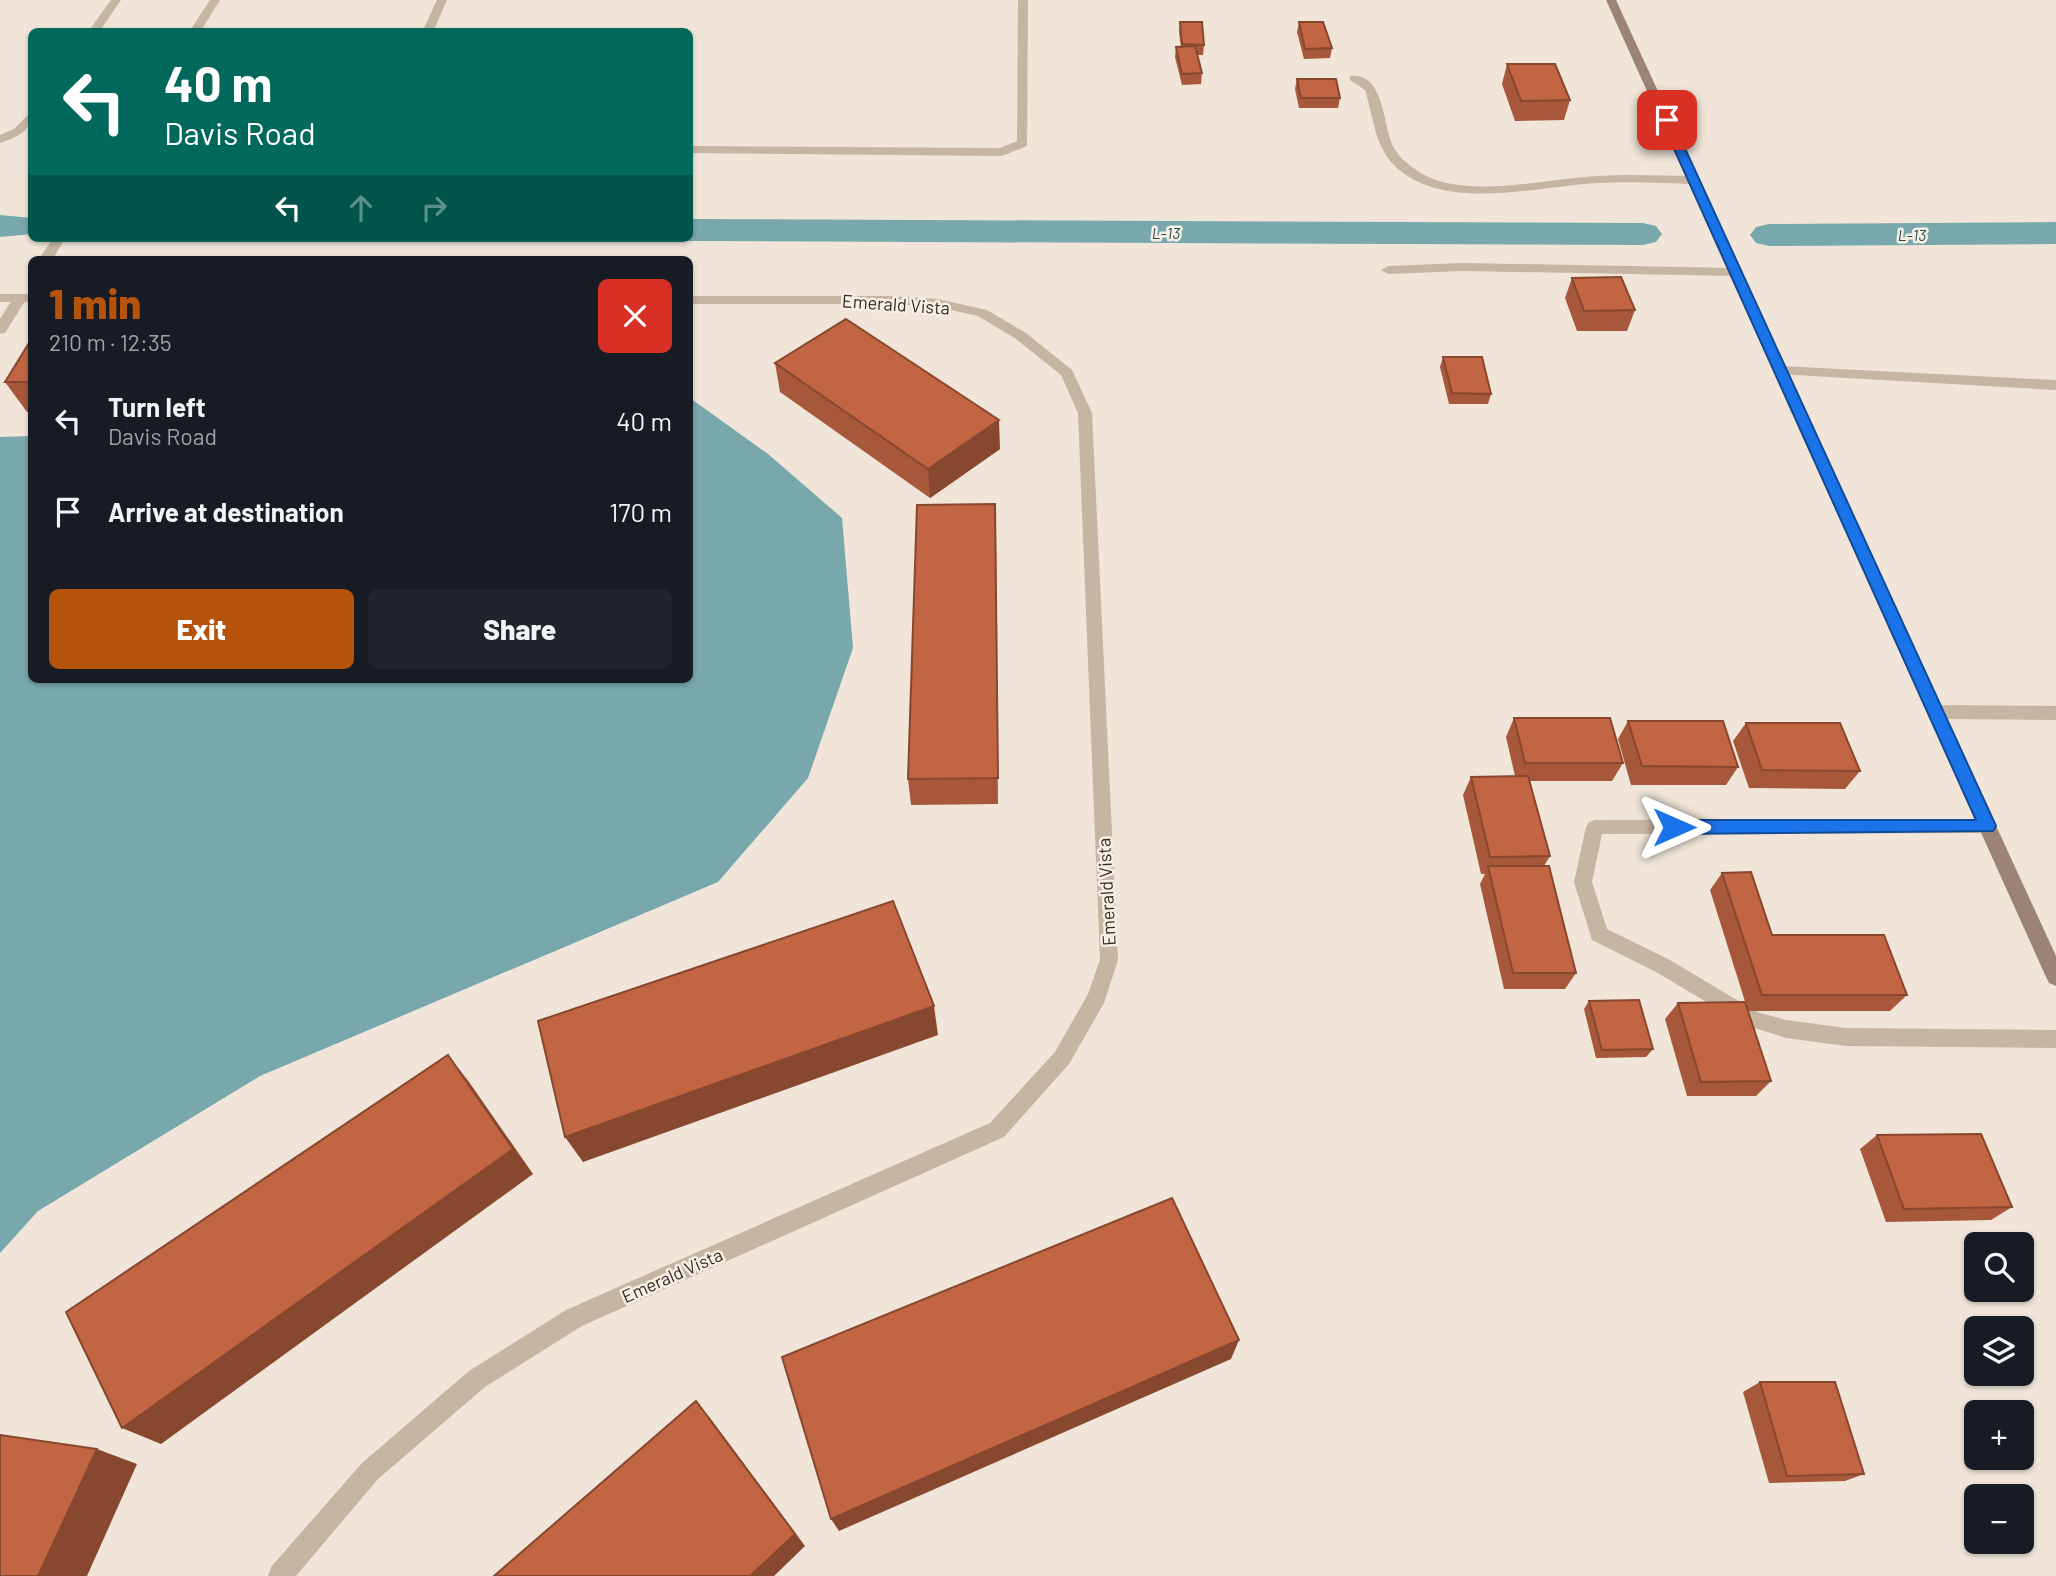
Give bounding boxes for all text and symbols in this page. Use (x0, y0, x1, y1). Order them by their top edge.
text: 40 m (164, 53, 272, 112)
icon: left (49, 56, 140, 147)
pin (1637, 90, 1697, 150)
icon: arrive (1648, 101, 1686, 139)
text: Davis Road (164, 113, 316, 151)
icon: left (269, 189, 307, 227)
icon: ahead (342, 189, 380, 227)
icon: right (415, 189, 453, 227)
water label: L-13 (1152, 223, 1180, 242)
water label: L-13 (1898, 225, 1926, 244)
text: 1 min (49, 277, 141, 327)
button: close (598, 279, 672, 353)
street label: Emerald Vista (841, 289, 951, 319)
text: 210 m · 12:35 (49, 328, 172, 356)
text: Turn left (108, 391, 206, 422)
icon: left (49, 402, 87, 440)
text: 40 m (616, 405, 672, 436)
text: Davis Road (108, 422, 217, 450)
icon: arrive (49, 493, 87, 531)
text: Arrive at destination (108, 496, 344, 527)
text: 170 m (609, 496, 672, 527)
button: Exit (49, 589, 354, 669)
button: Share (368, 589, 672, 669)
position arrow (1637, 790, 1711, 864)
street label: Emerald Vista (1092, 837, 1120, 947)
map controls (1964, 1232, 2034, 1554)
button: search (1964, 1232, 2034, 1302)
street label: Emerald Vista (618, 1243, 726, 1307)
button: layers (1964, 1316, 2034, 1386)
button: + (1964, 1400, 2034, 1470)
button: − (1964, 1484, 2034, 1554)

